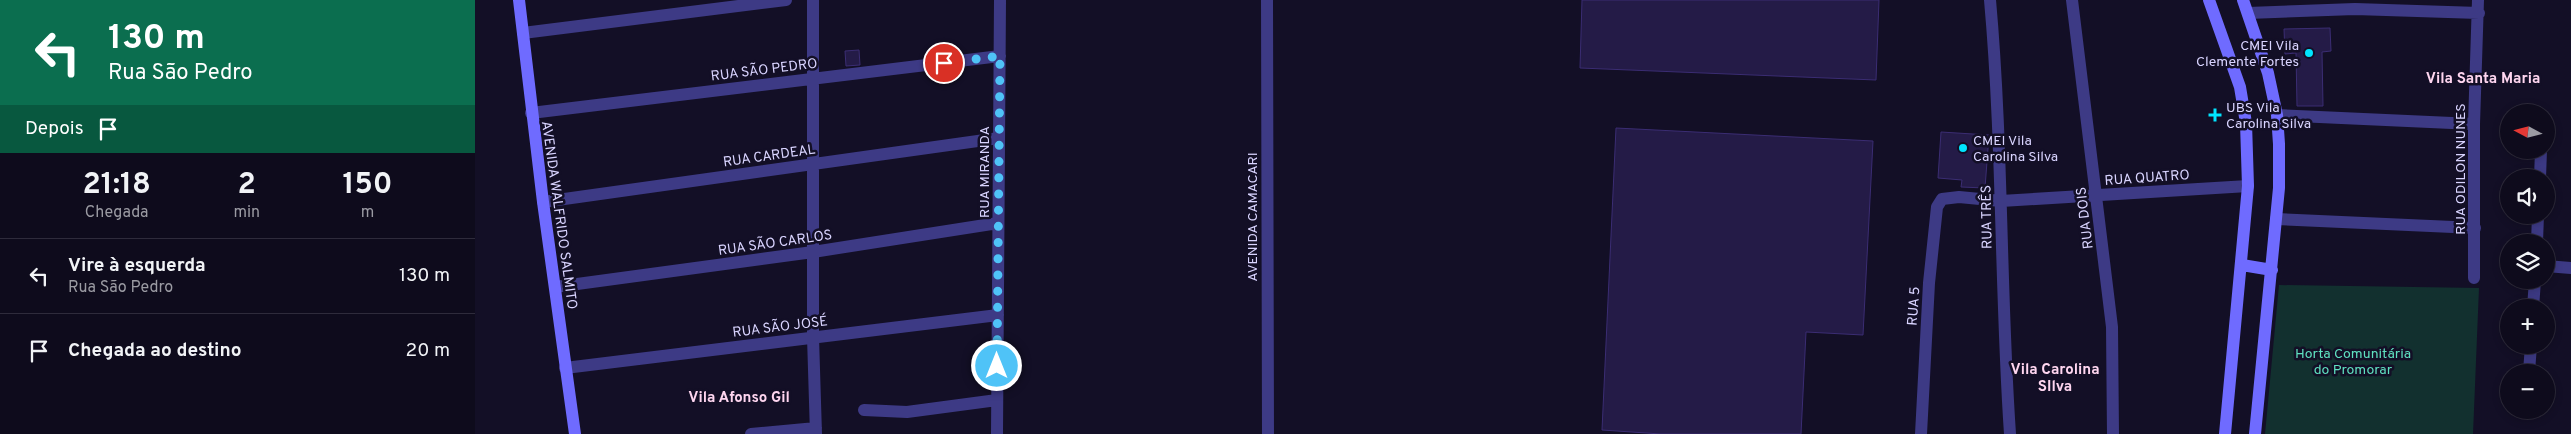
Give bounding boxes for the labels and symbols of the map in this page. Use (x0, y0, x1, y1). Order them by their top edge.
place label: CMEI Vila Clemente Fortes (2196, 38, 2299, 71)
pin (923, 42, 965, 84)
marker: CMEI Vila Clemente Fortes (2303, 47, 2315, 59)
street label: RUA SÃO PEDRO (710, 56, 819, 85)
district label: Vila Santa Maria (2426, 70, 2540, 89)
place label: UBS Vila Carolina Silva (2226, 100, 2311, 133)
street label: RUA ODILON NUNES (2453, 103, 2470, 235)
north arrow (2500, 104, 2555, 159)
marker: UBS Vila Carolina Silva (2208, 108, 2222, 122)
street label: AVENIDA WALFRIDO SALMITO (537, 120, 580, 311)
street label: RUA MIRANDA (977, 126, 994, 218)
place label: CMEI Vila Carolina Silva (1973, 133, 2058, 166)
street label: RUA CARDEAL (722, 142, 817, 171)
marker: CMEI Vila Carolina Silva (1957, 142, 1969, 154)
street label: AVENIDA CAMACARI (1245, 152, 1262, 282)
street label: RUA QUATRO (2104, 167, 2190, 190)
street label: RUA TRÊS (1977, 185, 1997, 249)
street label: RUA DOIS (2073, 186, 2098, 250)
street label: RUA SÃO CARLOS (717, 227, 833, 260)
street label: RUA 5 (1905, 286, 1924, 326)
street label: RUA SÃO JOSÉ (731, 312, 829, 342)
position arrow (970, 339, 1022, 391)
park label: Horta Comunitária do Promorar (2295, 346, 2411, 379)
district label: Vila Carolina SIlva (2010, 361, 2100, 397)
district label: Vila Afonso Gil (688, 389, 790, 408)

